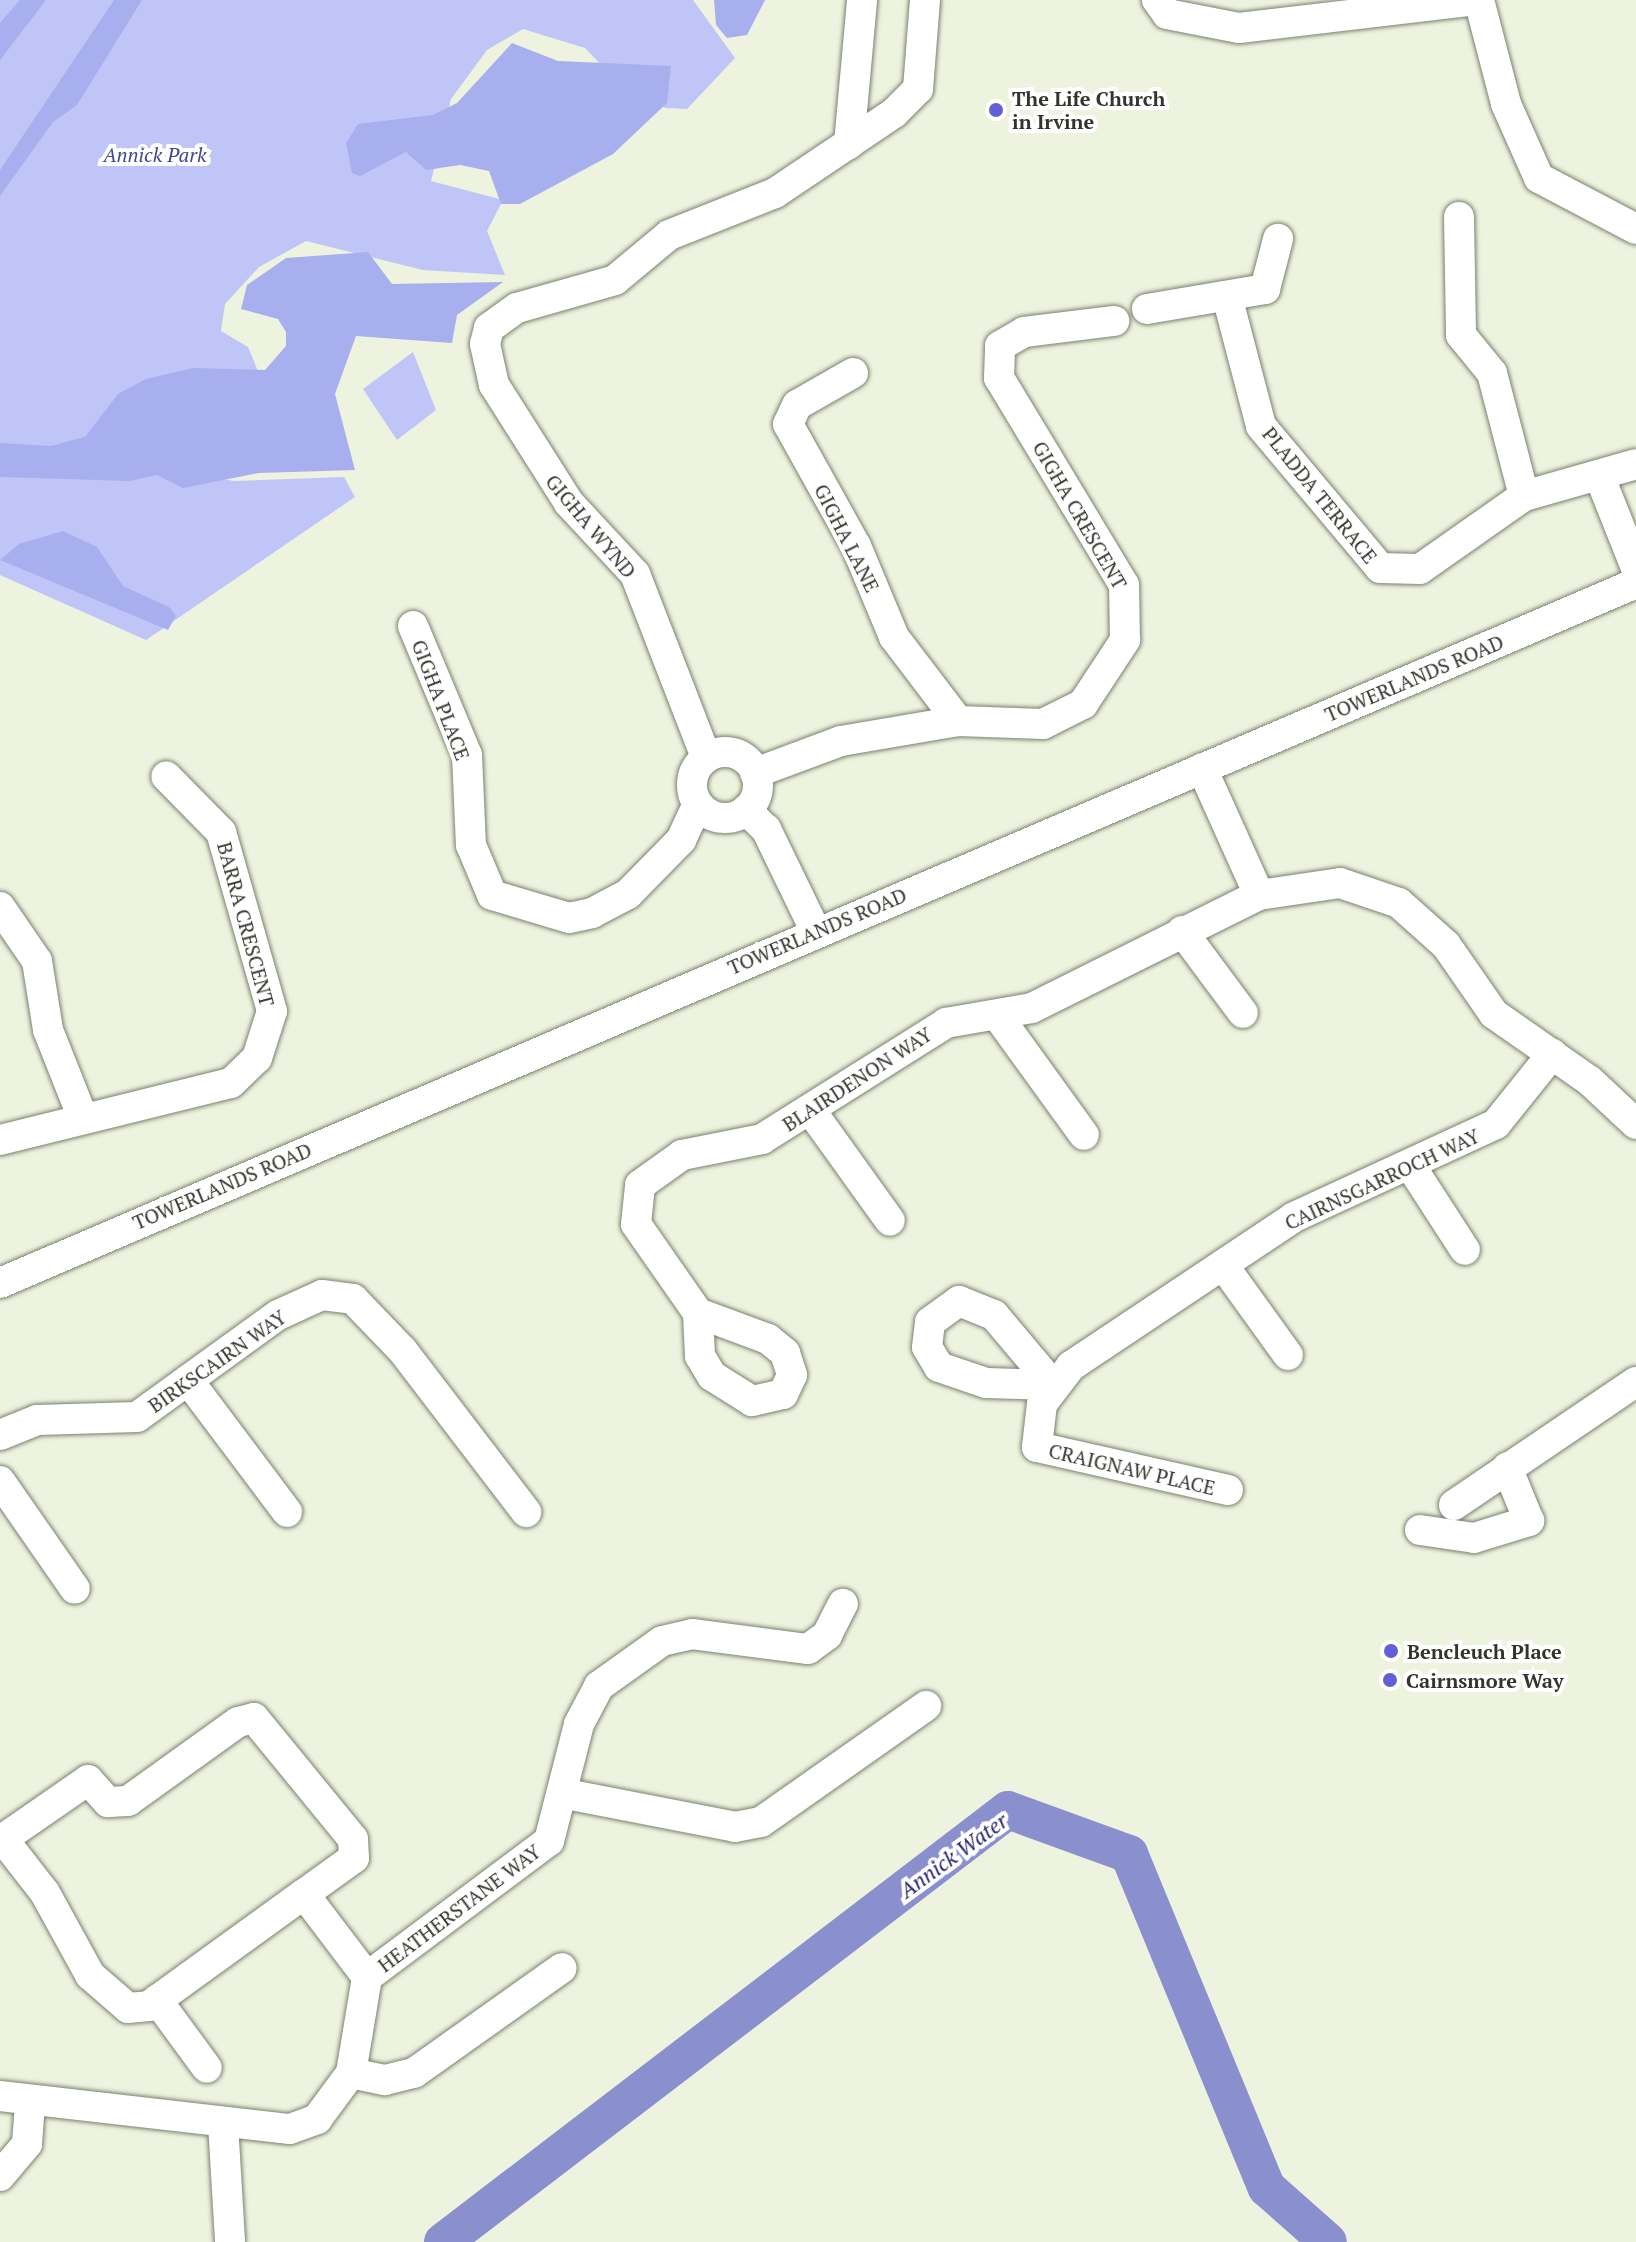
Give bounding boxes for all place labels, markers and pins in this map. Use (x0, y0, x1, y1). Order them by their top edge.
place label: The Life Church in Irvine (1012, 86, 1165, 133)
marker: The Life Church in Irvine (987, 101, 1005, 119)
place label: Bencleuch Place (1407, 1639, 1562, 1663)
marker: Bencleuch Place (1382, 1642, 1400, 1660)
place label: Cairnsmore Way (1406, 1668, 1563, 1692)
marker: Cairnsmore Way (1381, 1671, 1399, 1689)

